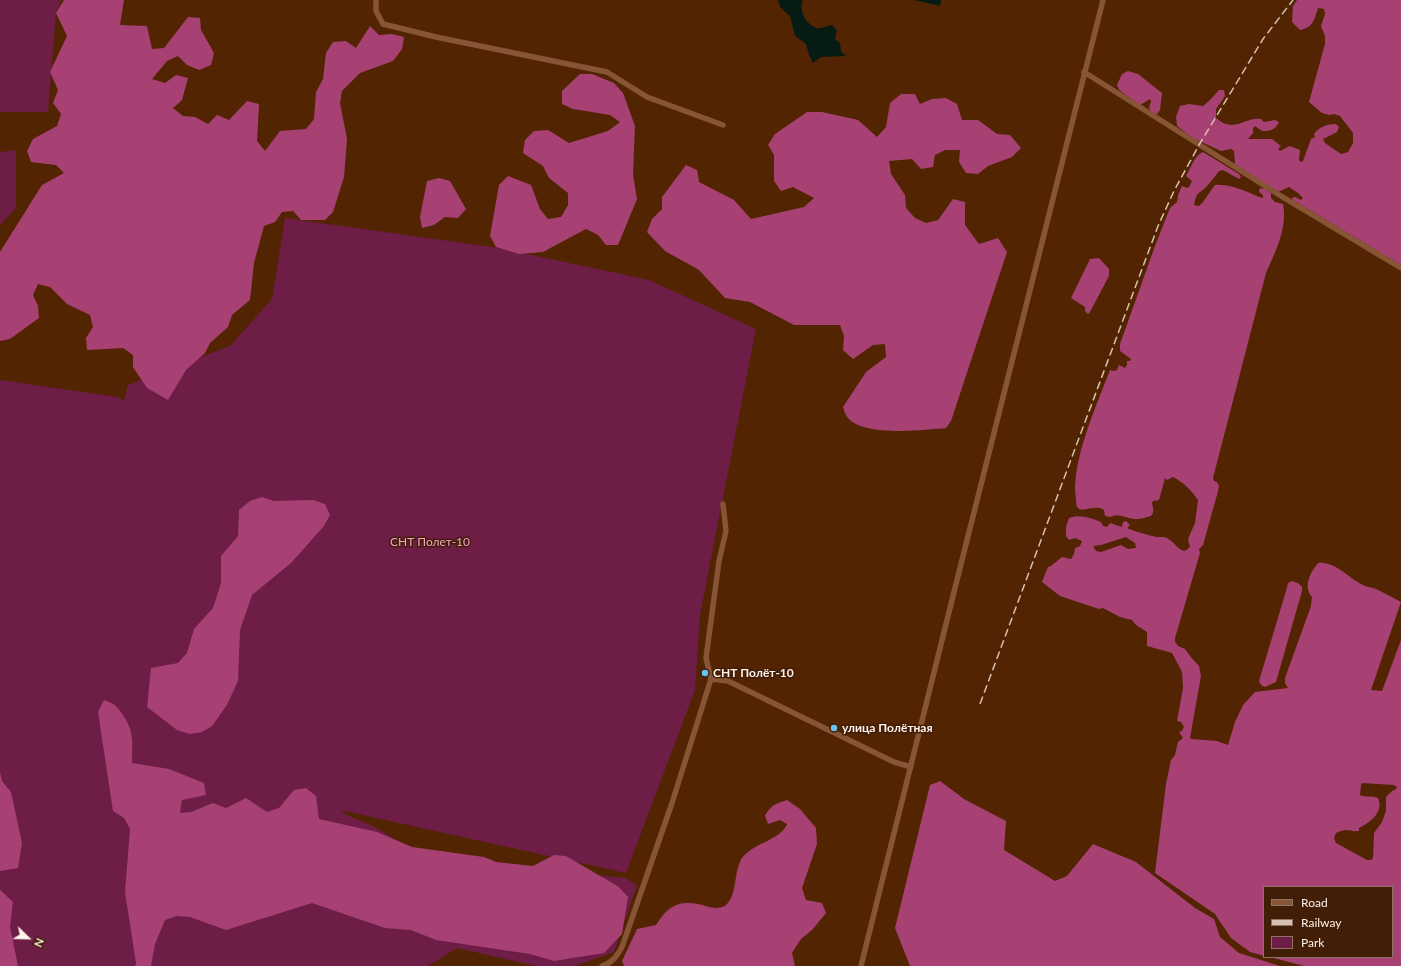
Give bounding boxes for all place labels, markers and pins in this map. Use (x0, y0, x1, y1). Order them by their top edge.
place label: СНТ Полёт-10 (713, 666, 794, 680)
marker: СНТ Полёт-10 (700, 668, 710, 678)
place label: улица Полётная (842, 721, 933, 735)
marker: улица Полётная (829, 723, 839, 733)

